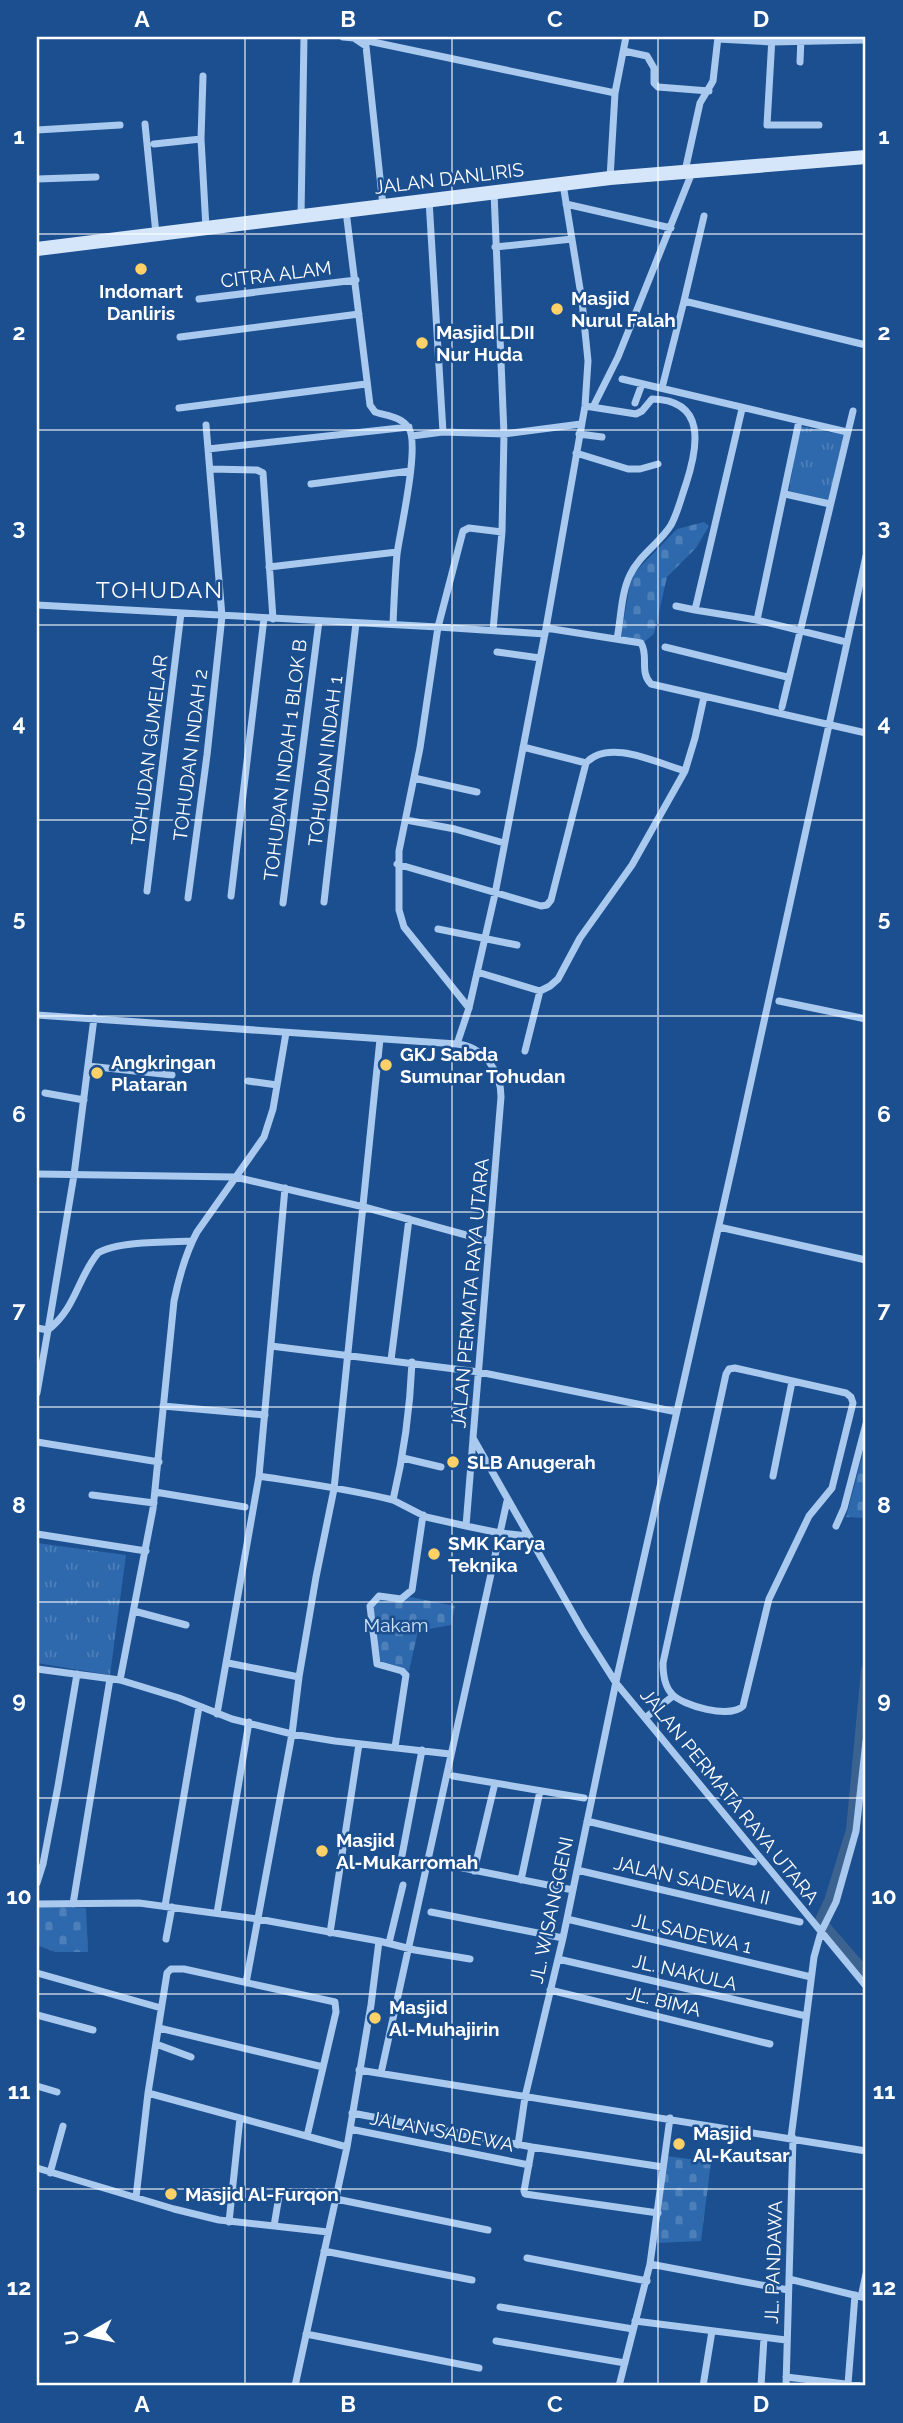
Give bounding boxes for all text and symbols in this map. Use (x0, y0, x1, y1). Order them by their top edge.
text: A (134, 5, 150, 32)
text: B (340, 5, 356, 32)
text: C (547, 5, 563, 32)
text: D (753, 5, 769, 32)
text: 1 (13, 122, 25, 149)
text: 1 (878, 122, 890, 149)
street label: JALAN DANLIRIS (373, 158, 525, 198)
street label: CITRA ALAM (219, 256, 333, 292)
marker: Indomart Danliris (133, 261, 149, 277)
place label: Indomart Danliris (99, 280, 184, 324)
place label: Masjid Nurul Falah (571, 287, 676, 331)
marker: Masjid Nurul Falah (549, 301, 565, 317)
text: 2 (13, 318, 25, 345)
text: 2 (878, 318, 890, 345)
place label: Masjid LDII Nur Huda (436, 321, 535, 365)
marker: Masjid LDII Nur Huda (414, 335, 430, 351)
text: 3 (13, 513, 25, 540)
text: 3 (878, 513, 890, 540)
district label: TOHUDAN (96, 576, 224, 603)
street label: TOHUDAN INDAH 1 BLOK B (259, 638, 311, 882)
street label: TOHUDAN GUMELAR (126, 653, 172, 847)
street label: TOHUDAN INDAH 2 (169, 668, 211, 842)
street label: TOHUDAN INDAH 1 (304, 675, 346, 847)
text: 4 (12, 709, 26, 736)
text: 4 (877, 709, 891, 736)
text: 5 (13, 904, 26, 931)
text: 5 (878, 904, 891, 931)
place label: GKJ Sabda Sumunar Tohudan (400, 1043, 565, 1087)
place label: Angkringan Plataran (111, 1051, 216, 1095)
marker: GKJ Sabda Sumunar Tohudan (378, 1057, 394, 1073)
marker: Angkringan Plataran (89, 1065, 105, 1081)
text: 6 (12, 1100, 26, 1127)
text: 6 (877, 1100, 891, 1127)
street label: JALAN PERMATA RAYA UTARA (447, 1157, 493, 1429)
text: 7 (13, 1295, 26, 1322)
text: 7 (878, 1295, 891, 1322)
place label: SLB Anugerah (467, 1451, 596, 1473)
marker: SLB Anugerah (445, 1454, 461, 1470)
text: 8 (12, 1491, 26, 1518)
text: 8 (877, 1491, 891, 1518)
place label: SMK Karya Teknika (448, 1532, 545, 1576)
marker: SMK Karya Teknika (426, 1546, 442, 1562)
park label: Makam (364, 1614, 428, 1636)
street label: JALAN PERMATA RAYA UTARA (636, 1684, 824, 1908)
text: 9 (12, 1686, 26, 1713)
text: 9 (877, 1686, 891, 1713)
place label: Masjid Al-Mukarromah (336, 1829, 478, 1873)
street label: JL. WISANGGENI (525, 1835, 577, 1985)
marker: Masjid Al-Mukarromah (314, 1843, 330, 1859)
street label: JALAN SADEWA II (612, 1851, 772, 1909)
text: 10 (6, 1882, 32, 1909)
text: 10 (871, 1882, 897, 1909)
street label: JL. SADEWA 1 (630, 1909, 754, 1957)
street label: JL. NAKULA (631, 1949, 740, 1995)
street label: JL. BIMA (625, 1981, 703, 2021)
place label: Masjid Al-Muhajirin (389, 1996, 500, 2040)
marker: Masjid Al-Muhajirin (367, 2010, 383, 2026)
text: 11 (8, 2077, 30, 2104)
text: 11 (873, 2077, 895, 2104)
street label: JALAN SADEWA (368, 2106, 516, 2156)
place label: Masjid Al-Kautsar (693, 2122, 790, 2166)
marker: Masjid Al-Kautsar (671, 2136, 687, 2152)
place label: Masjid Al-Furqon (185, 2183, 339, 2205)
marker: Masjid Al-Furqon (163, 2186, 179, 2202)
street label: JL. PANDAWA (760, 2200, 786, 2324)
text: 12 (7, 2273, 31, 2300)
text: 12 (872, 2273, 896, 2300)
north arrow (52, 2300, 122, 2370)
text: U (59, 2329, 83, 2346)
text: A (134, 2390, 150, 2417)
text: B (340, 2390, 356, 2417)
text: C (547, 2390, 563, 2417)
text: D (753, 2390, 769, 2417)

